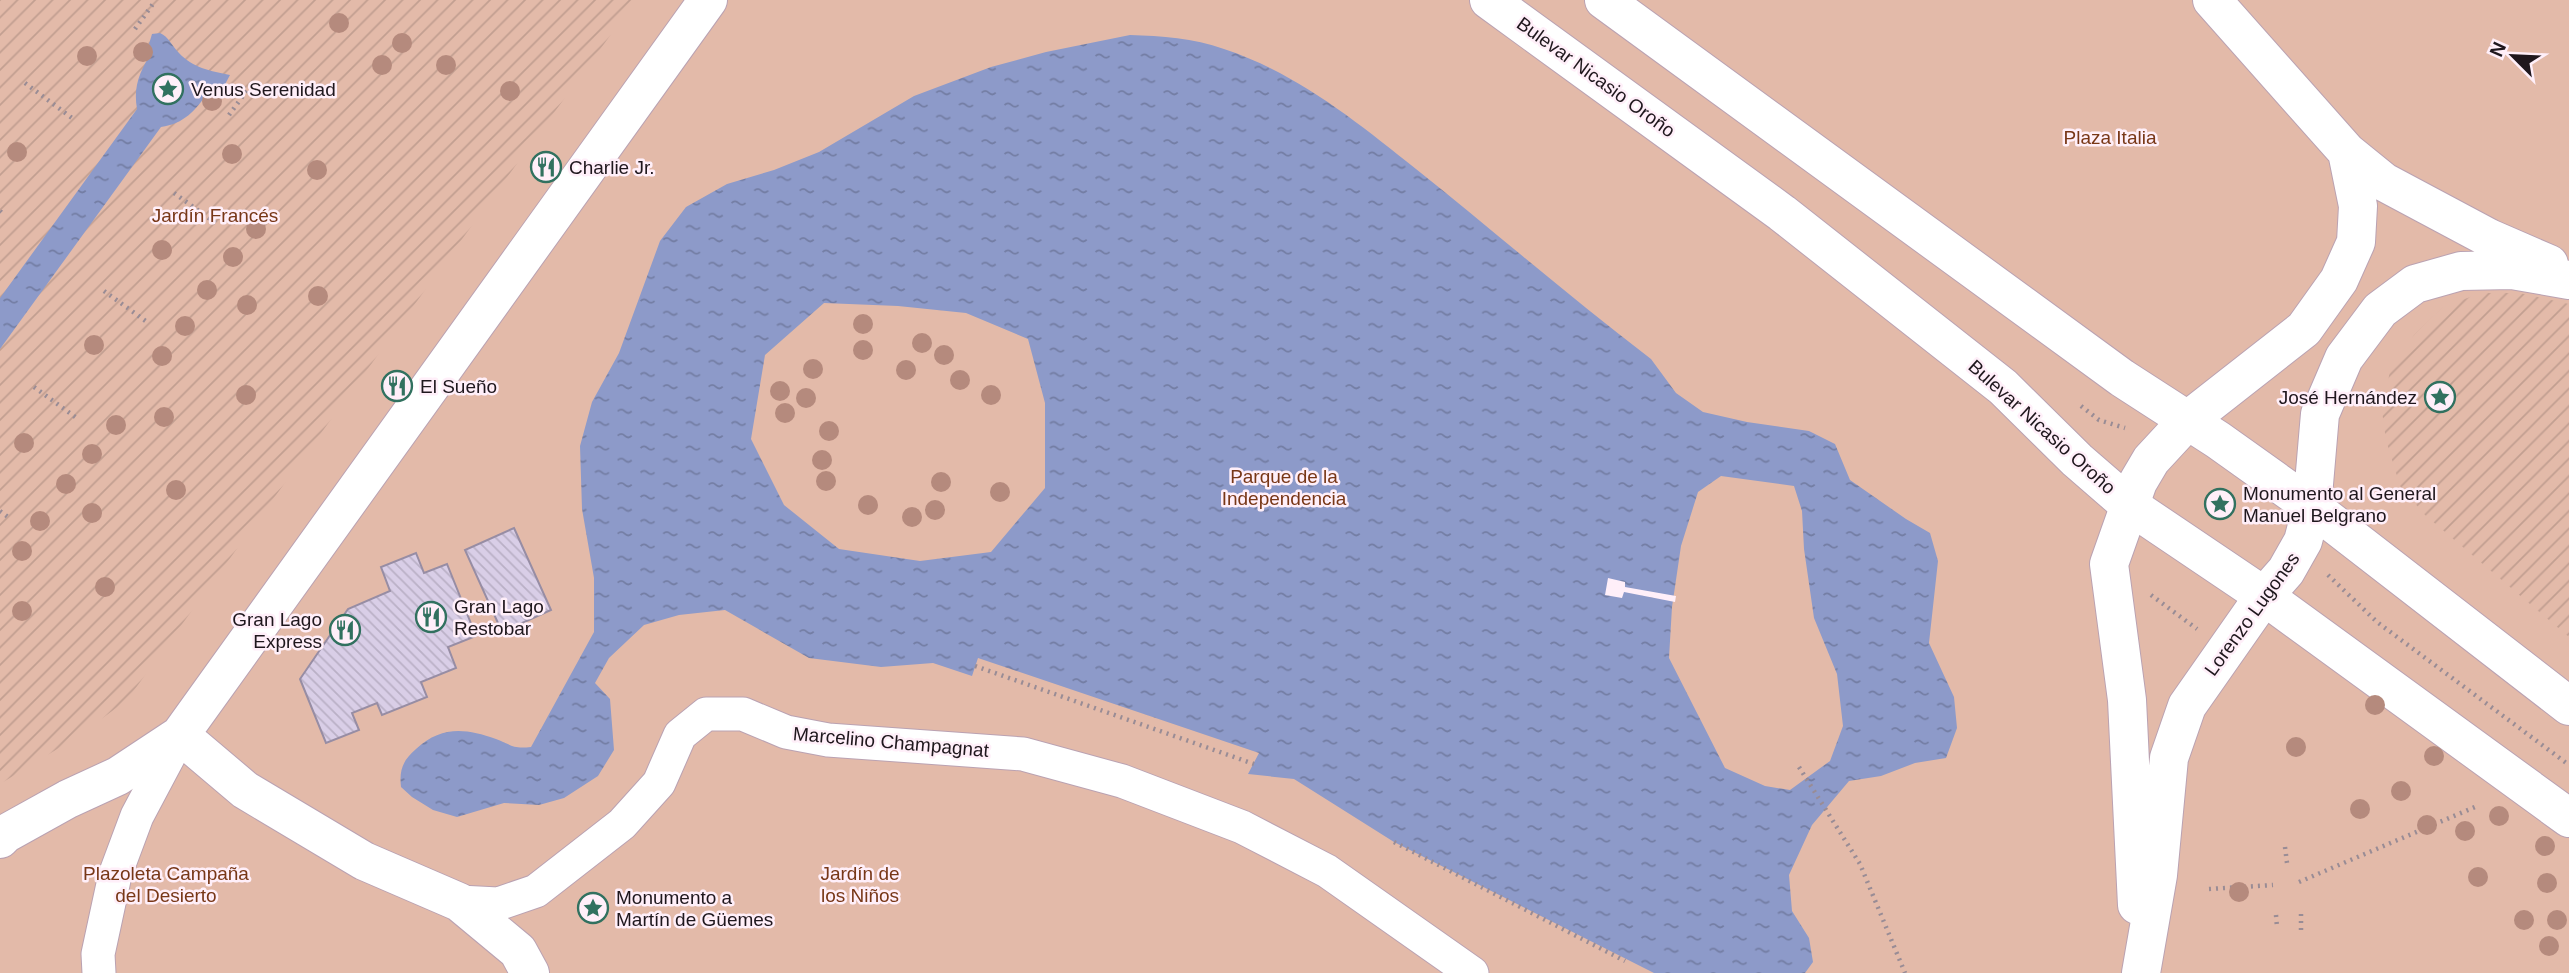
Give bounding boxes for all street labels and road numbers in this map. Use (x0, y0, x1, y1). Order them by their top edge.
street label: Bulevar Nicasio Oroño (1513, 13, 1679, 141)
street label: Bulevar Nicasio Oroño (1964, 356, 2120, 498)
street label: Lorenzo Lugones (2200, 548, 2304, 680)
street label: Marcelino Champagnat (792, 723, 990, 761)

